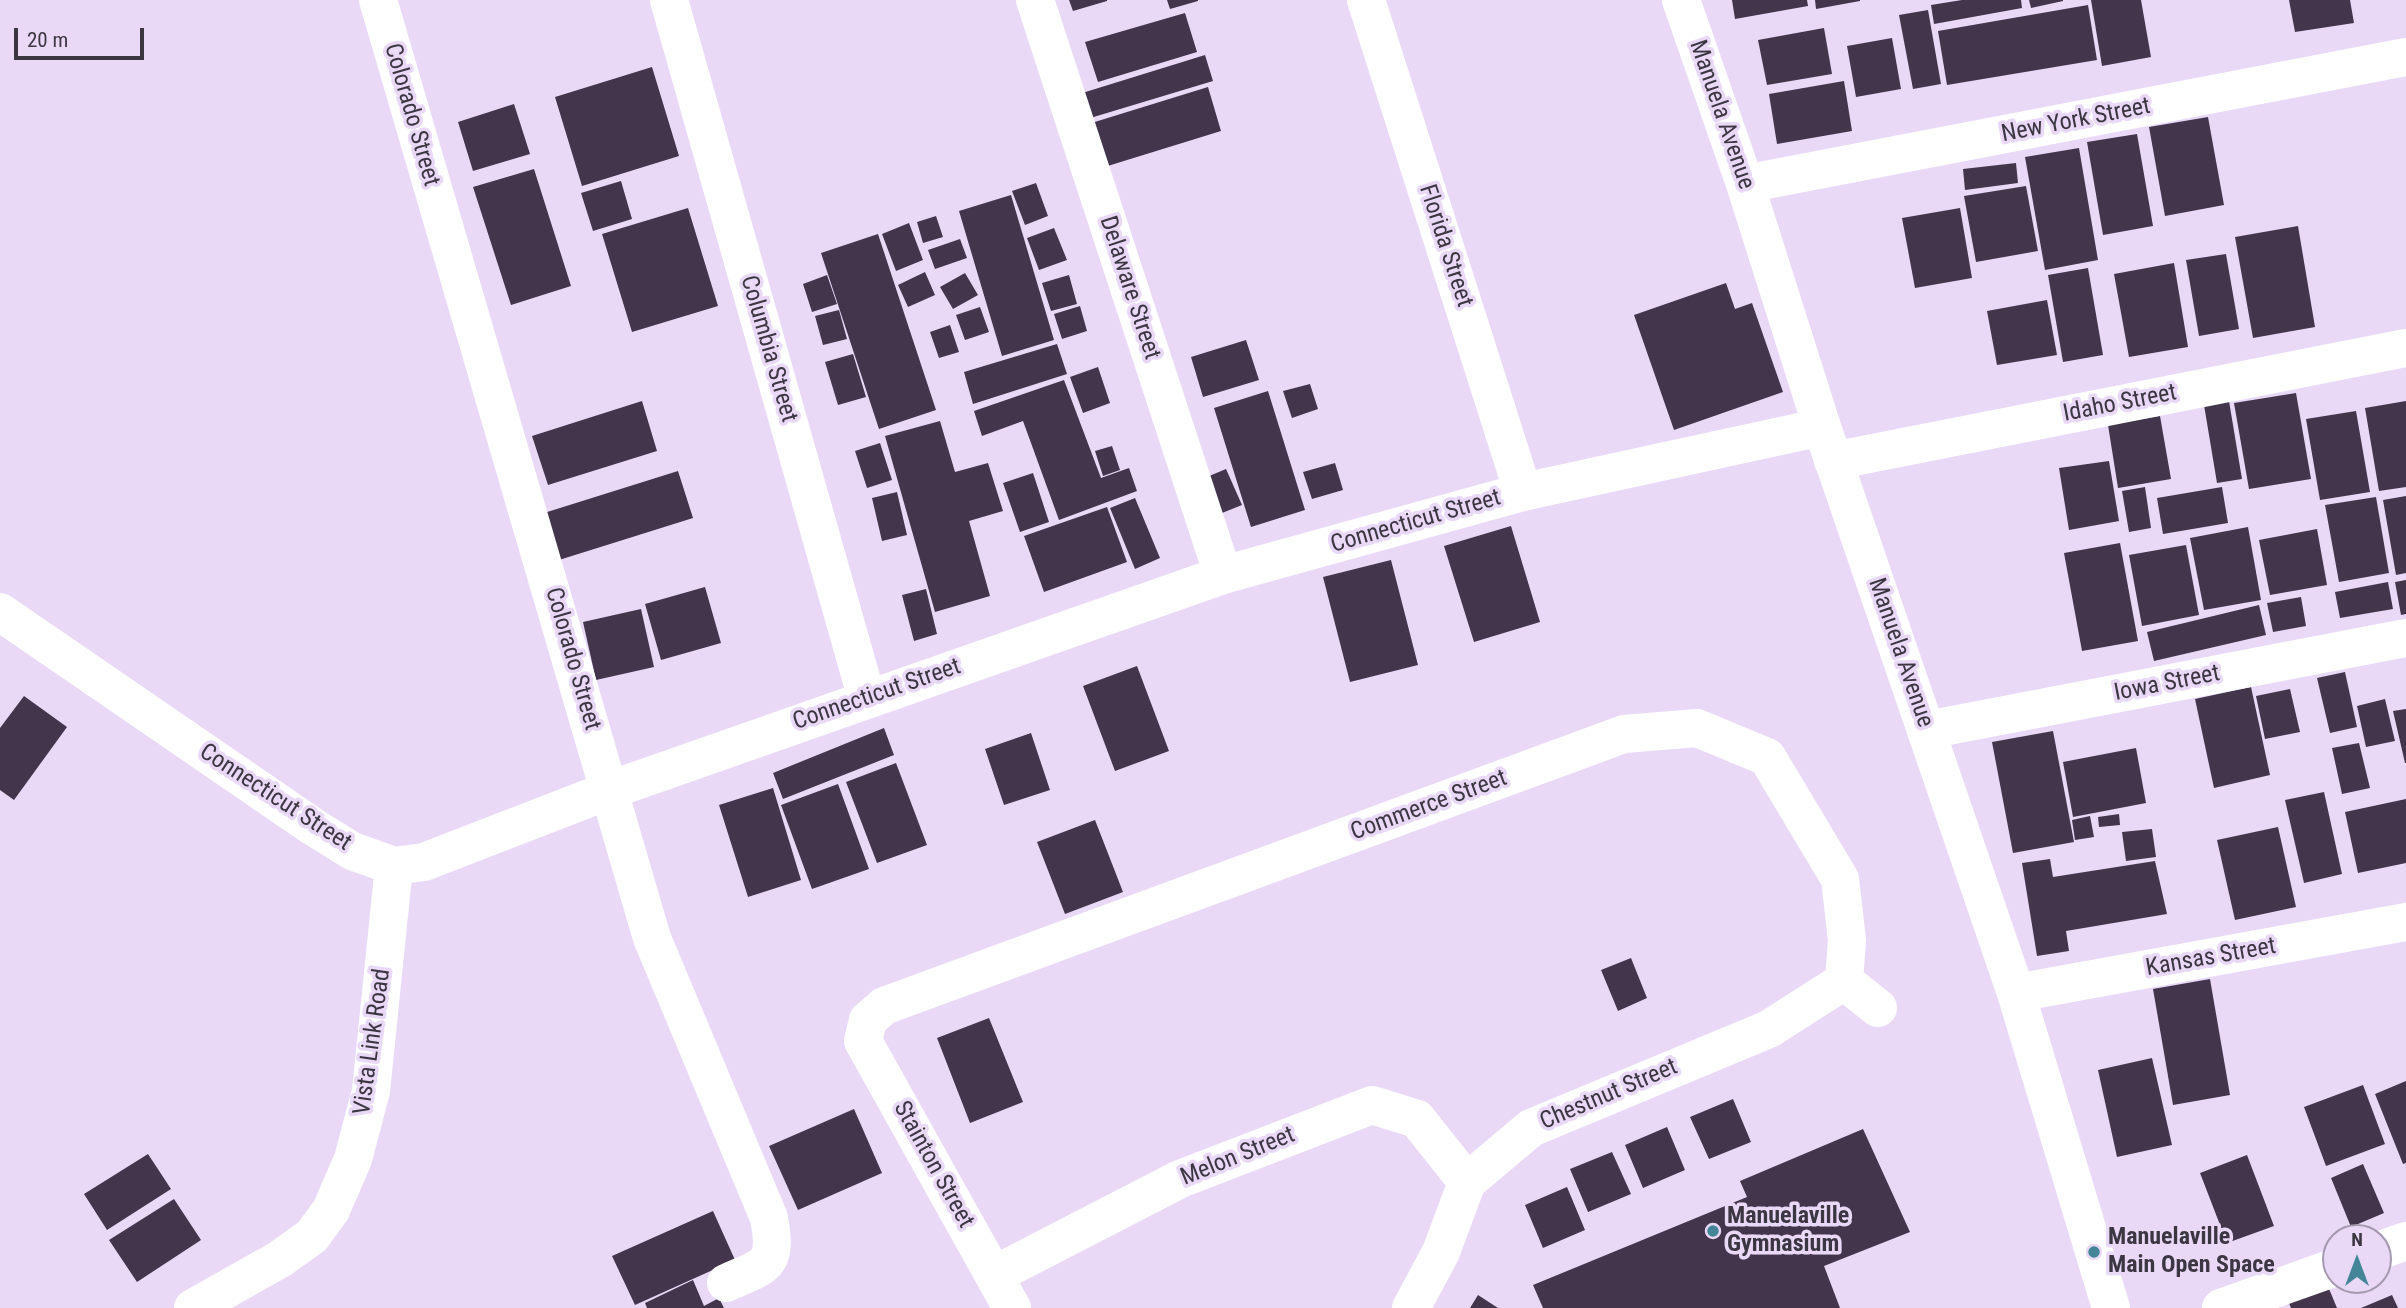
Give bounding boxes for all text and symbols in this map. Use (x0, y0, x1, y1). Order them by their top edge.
scale bar (18, 14, 147, 58)
text: 20 m (27, 28, 68, 52)
street label: Manuela Avenue (1682, 37, 1760, 193)
street label: Colorado Street (377, 40, 445, 190)
street label: New York Street (1999, 92, 2153, 150)
street label: Florida Street (1412, 181, 1478, 311)
street label: Delaware Street (1092, 213, 1166, 363)
street label: Columbia Street (733, 272, 803, 426)
street label: Idaho Street (2061, 379, 2179, 429)
street label: Connecticut Street (1328, 484, 1504, 560)
street label: Manuela Avenue (1861, 575, 1939, 731)
street label: Colorado Street (538, 584, 606, 734)
street label: Connecticut Street (789, 653, 965, 737)
street label: Iowa Street (2112, 660, 2222, 708)
street label: Connecticut Street (194, 738, 356, 858)
street label: Commerce Street (1347, 764, 1511, 848)
street label: Kansas Street (2144, 932, 2278, 984)
street label: Vista Link Road (349, 967, 397, 1117)
street label: Chestnut Street (1536, 1053, 1682, 1137)
street label: Stainton Street (886, 1097, 980, 1233)
street label: Melon Street (1177, 1121, 1299, 1193)
place label: Manuelaville Gymnasium (1727, 1203, 1849, 1259)
marker: Manuelaville Gymnasium (1705, 1223, 1721, 1239)
place label: Manuelaville Main Open Space (2108, 1224, 2275, 1280)
north arrow (2322, 1224, 2392, 1294)
text: N (2351, 1228, 2363, 1251)
marker: Manuelaville Main Open Space (2086, 1244, 2102, 1260)

